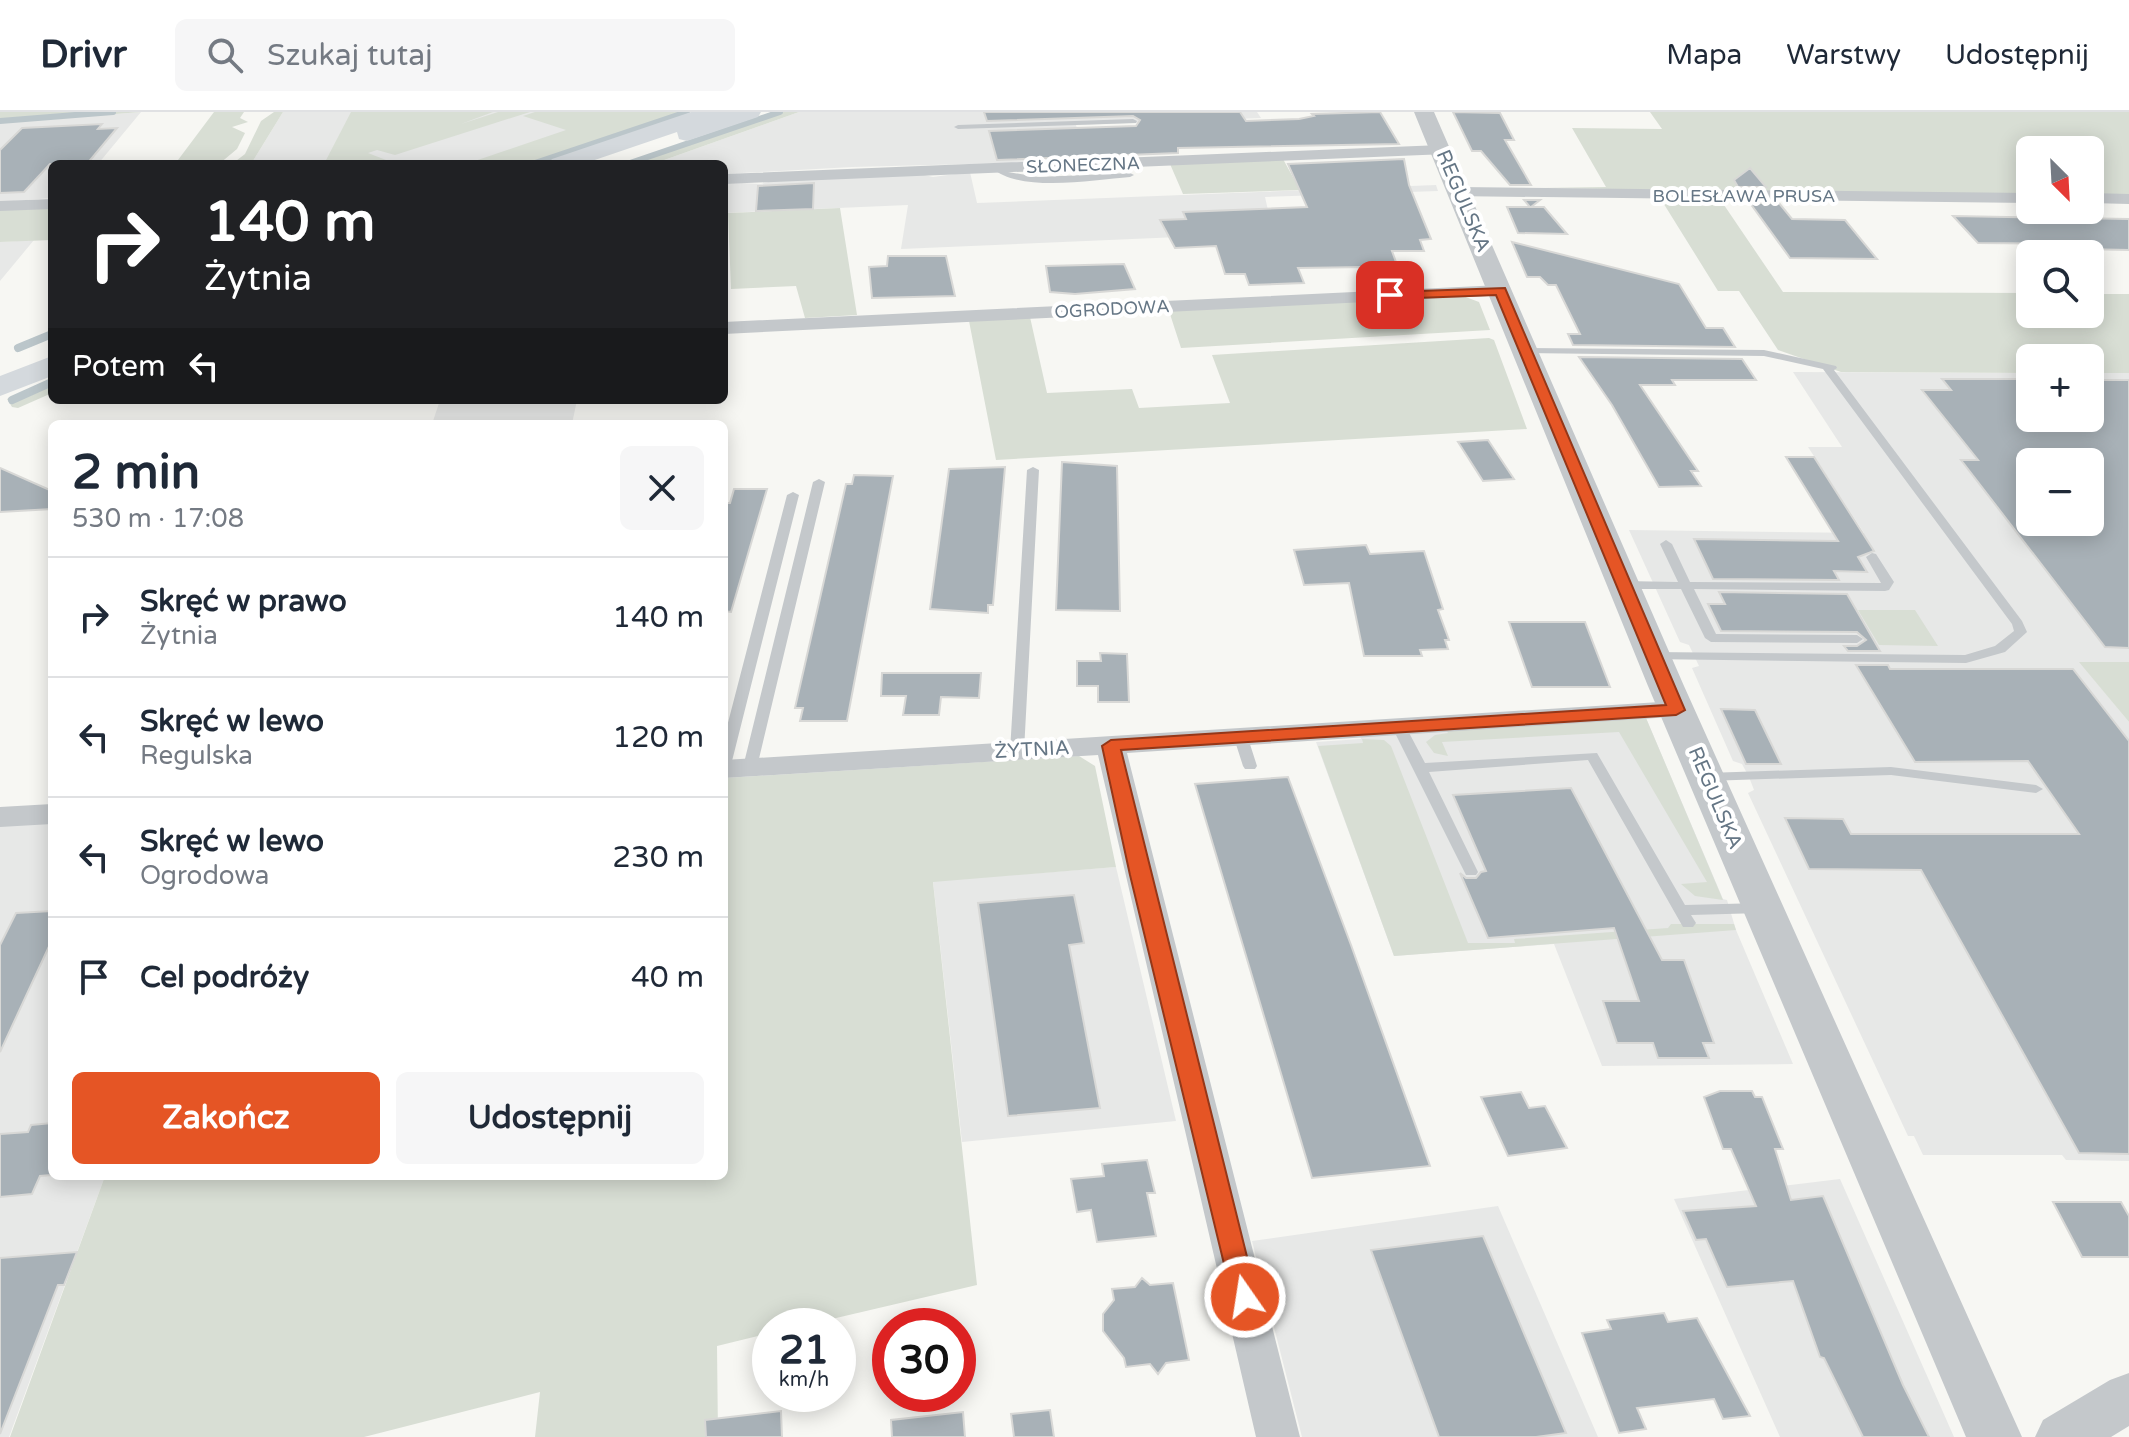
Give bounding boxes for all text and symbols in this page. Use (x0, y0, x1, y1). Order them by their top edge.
search box (175, 19, 735, 91)
text: Drivr (40, 32, 127, 78)
icon: search (203, 33, 247, 77)
text: Szukaj tutaj (267, 37, 433, 74)
text: Mapa (1666, 38, 1742, 72)
text: Warstwy (1786, 38, 1901, 72)
text: Udostępnij (1945, 38, 2089, 72)
north arrow (2016, 136, 2104, 224)
map controls (2016, 136, 2104, 536)
street label: REGULSKA (1431, 146, 1495, 256)
street label: SŁONECZNA (1026, 152, 1140, 178)
street label: BOLESŁAWA PRUSA (1653, 185, 1835, 207)
text: 140 m (204, 189, 375, 256)
icon: right (72, 192, 176, 296)
button: search (2016, 240, 2104, 328)
text: Żytnia (204, 257, 312, 300)
pin (1356, 261, 1424, 329)
icon: arrive (1368, 273, 1412, 317)
street label: OGRODOWA (1054, 295, 1170, 323)
icon: left (182, 344, 226, 388)
button: + (2016, 344, 2104, 432)
text: Potem (72, 348, 166, 385)
text: 2 min (72, 444, 200, 502)
button: close (620, 446, 704, 530)
button: − (2016, 448, 2104, 536)
text: 530 m · 17:08 (72, 503, 244, 534)
text: Skręć w prawo (140, 583, 347, 620)
icon: right (72, 595, 116, 639)
text: 140 m (612, 599, 704, 636)
text: Żytnia (140, 620, 218, 651)
text: Skręć w lewo (140, 703, 324, 740)
icon: left (72, 715, 116, 759)
text: 120 m (612, 719, 704, 756)
street label: ŻYTNIA (994, 736, 1070, 764)
text: Regulska (140, 740, 253, 771)
street label: REGULSKA (1683, 743, 1747, 853)
text: Skręć w lewo (140, 823, 324, 860)
icon: left (72, 835, 116, 879)
text: 230 m (612, 839, 704, 876)
text: Ogrodowa (140, 860, 269, 891)
icon: arrive (72, 955, 116, 999)
text: Cel podróży (140, 959, 309, 996)
text: 40 m (631, 959, 704, 996)
button: Zakończ (72, 1072, 380, 1164)
button: Udostępnij (396, 1072, 704, 1164)
position arrow (1203, 1255, 1287, 1339)
speed limit sign: 30 (872, 1308, 976, 1412)
text: 21 (779, 1326, 829, 1374)
text: km/h (779, 1368, 829, 1392)

